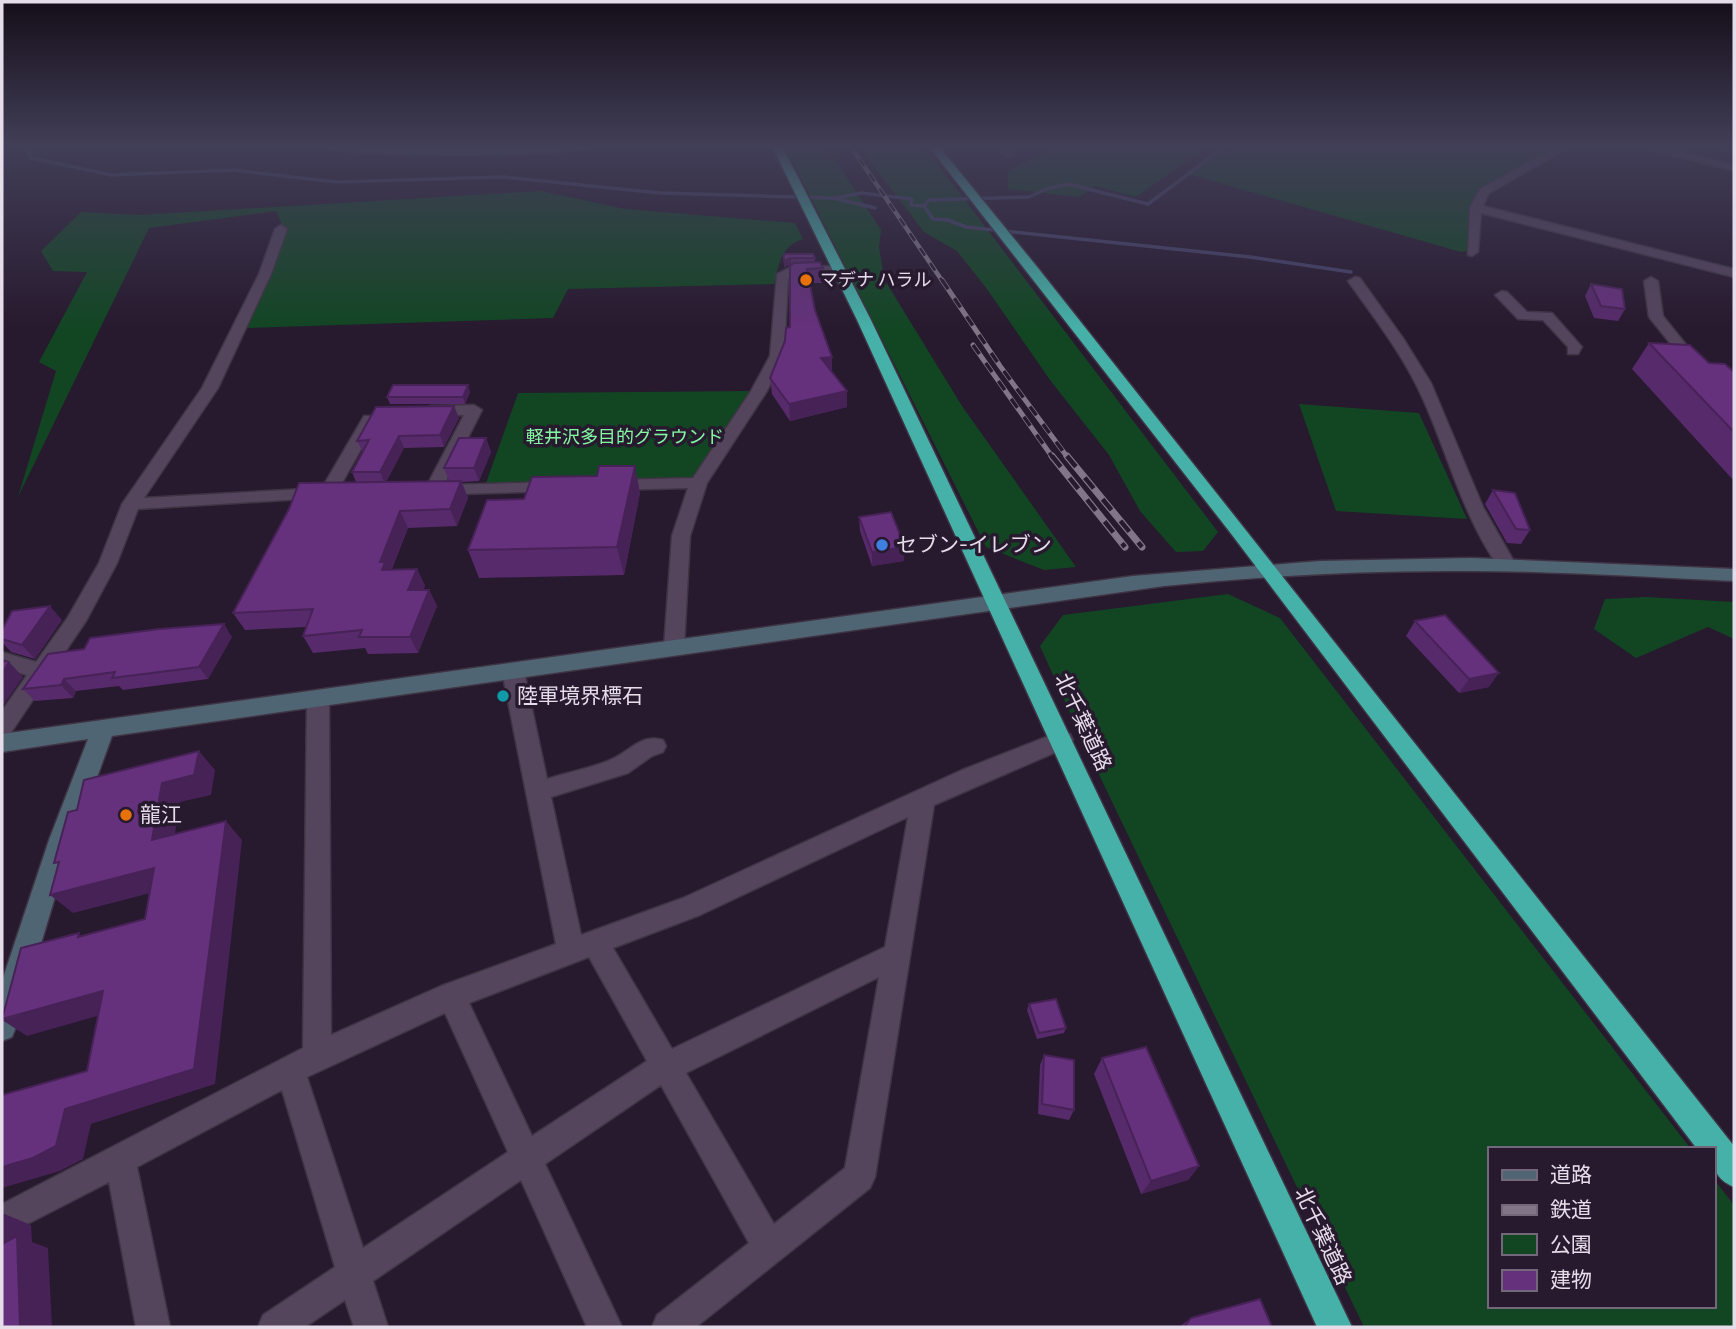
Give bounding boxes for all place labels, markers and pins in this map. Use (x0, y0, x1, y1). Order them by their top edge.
place label: マデナ ハラル (820, 268, 931, 290)
marker: マデナ ハラル (798, 272, 814, 288)
place label: セブン-イレブン (896, 531, 1052, 556)
marker: セブン-イレブン (874, 537, 890, 553)
place label: 陸軍境界標石 (517, 682, 643, 707)
marker: 陸軍境界標石 (495, 688, 511, 704)
place label: 龍江 (140, 801, 182, 826)
marker: 龍江 (118, 807, 134, 823)

